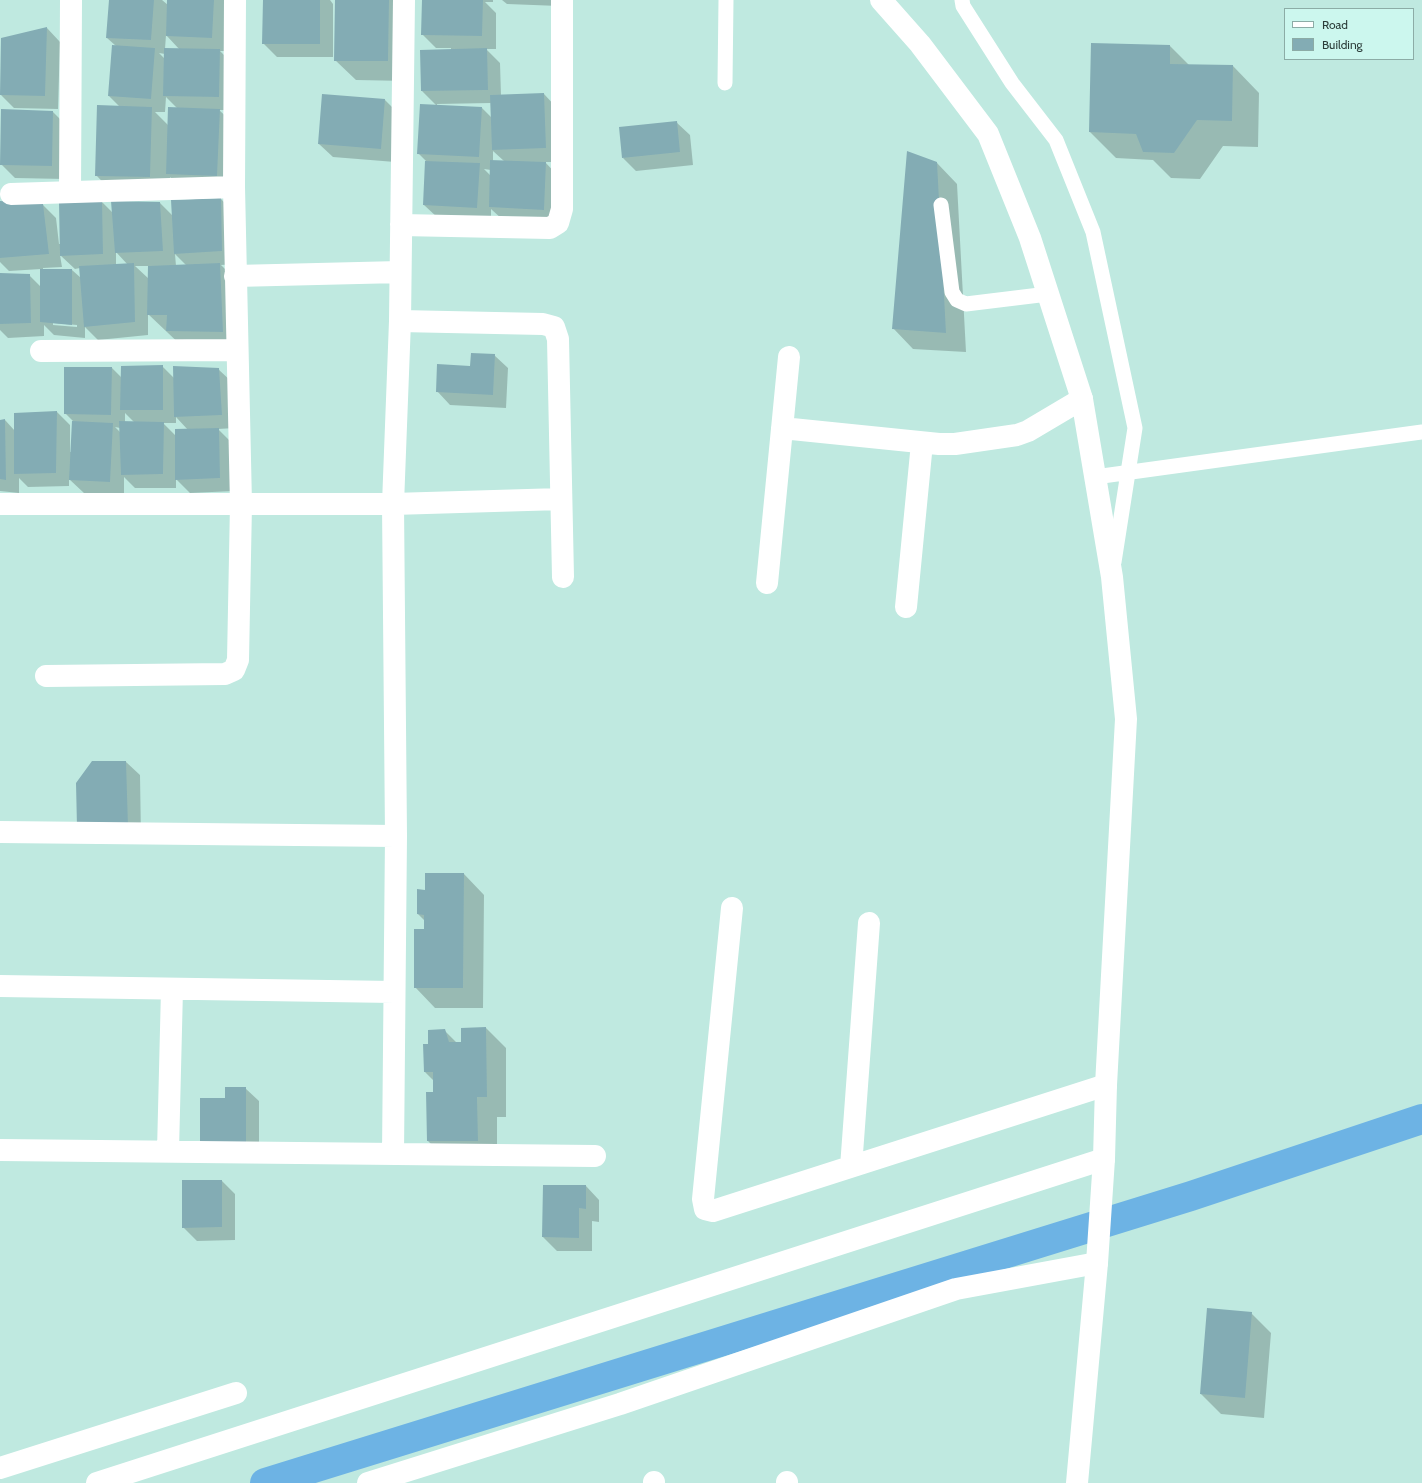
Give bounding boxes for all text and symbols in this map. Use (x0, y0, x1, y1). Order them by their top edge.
legend (1284, 8, 1414, 60)
text: Road (1322, 17, 1348, 32)
text: Building (1322, 37, 1363, 52)

